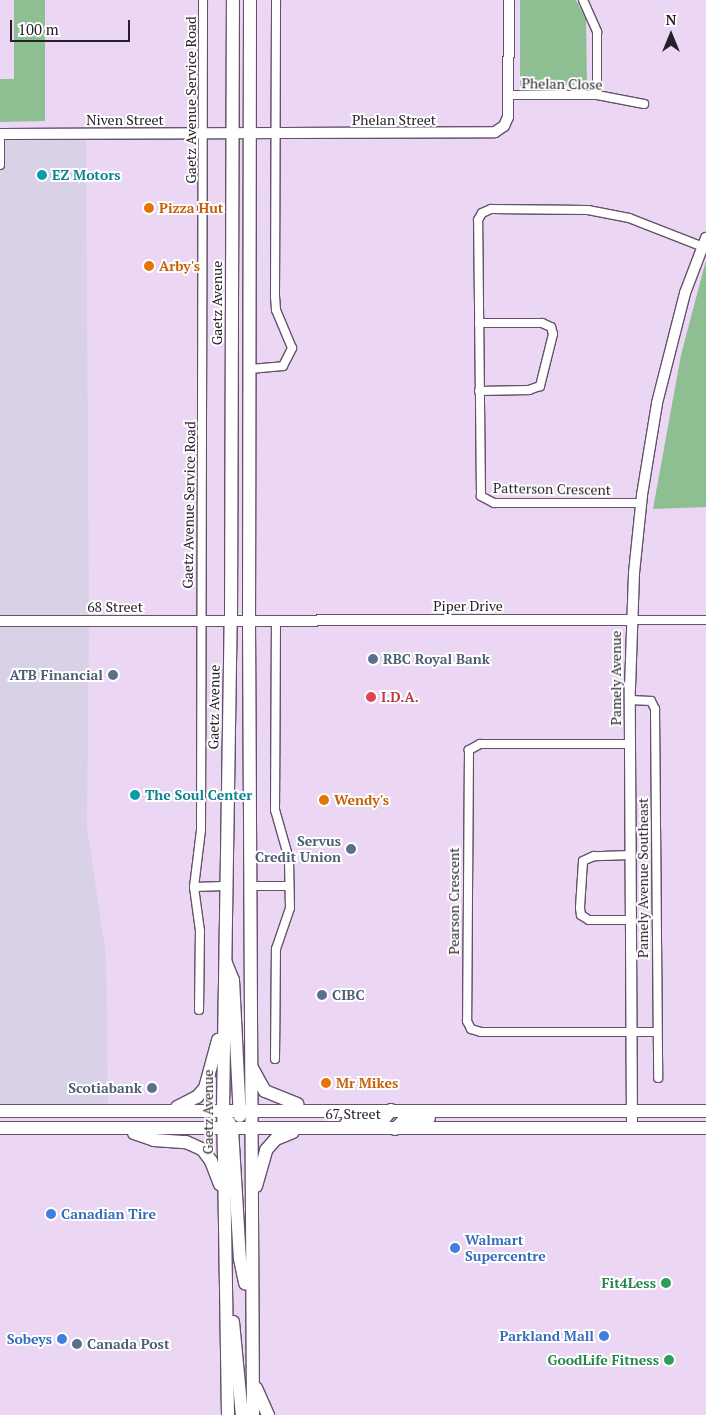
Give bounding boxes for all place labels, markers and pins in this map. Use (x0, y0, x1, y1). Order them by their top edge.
place label: EZ Motors (52, 167, 121, 183)
marker: EZ Motors (36, 169, 48, 181)
place label: Pizza Hut (159, 200, 223, 216)
marker: Pizza Hut (143, 202, 155, 214)
place label: Arby's (159, 258, 200, 274)
marker: Arby's (143, 260, 155, 272)
place label: RBC Royal Bank (383, 651, 490, 667)
marker: RBC Royal Bank (367, 653, 379, 665)
place label: ATB Financial (9, 667, 103, 683)
marker: ATB Financial (107, 669, 119, 681)
place label: I.D.A. (381, 689, 419, 705)
marker: I.D.A. (365, 691, 377, 703)
place label: The Soul Center (145, 787, 252, 803)
marker: The Soul Center (129, 789, 141, 801)
place label: Wendy's (334, 792, 389, 808)
marker: Wendy's (318, 794, 330, 806)
place label: Servus Credit Union (255, 833, 341, 866)
marker: Servus Credit Union (345, 843, 357, 855)
place label: CIBC (332, 987, 365, 1003)
marker: CIBC (316, 989, 328, 1001)
place label: Mr Mikes (336, 1075, 398, 1091)
marker: Mr Mikes (320, 1077, 332, 1089)
place label: Scotiabank (68, 1080, 142, 1096)
marker: Scotiabank (146, 1082, 158, 1094)
place label: Canadian Tire (61, 1206, 156, 1222)
marker: Canadian Tire (45, 1208, 57, 1220)
place label: Walmart Supercentre (465, 1232, 546, 1264)
marker: Walmart Supercentre (449, 1242, 461, 1254)
place label: Fit4Less (601, 1275, 656, 1291)
marker: Fit4Less (660, 1277, 672, 1289)
place label: Parkland Mall (499, 1328, 594, 1344)
marker: Parkland Mall (598, 1330, 610, 1342)
place label: Sobeys (7, 1331, 52, 1347)
marker: Sobeys (56, 1333, 68, 1345)
place label: Canada Post (87, 1336, 169, 1352)
marker: Canada Post (71, 1338, 83, 1350)
place label: GoodLife Fitness (547, 1352, 659, 1368)
marker: GoodLife Fitness (663, 1354, 675, 1366)

